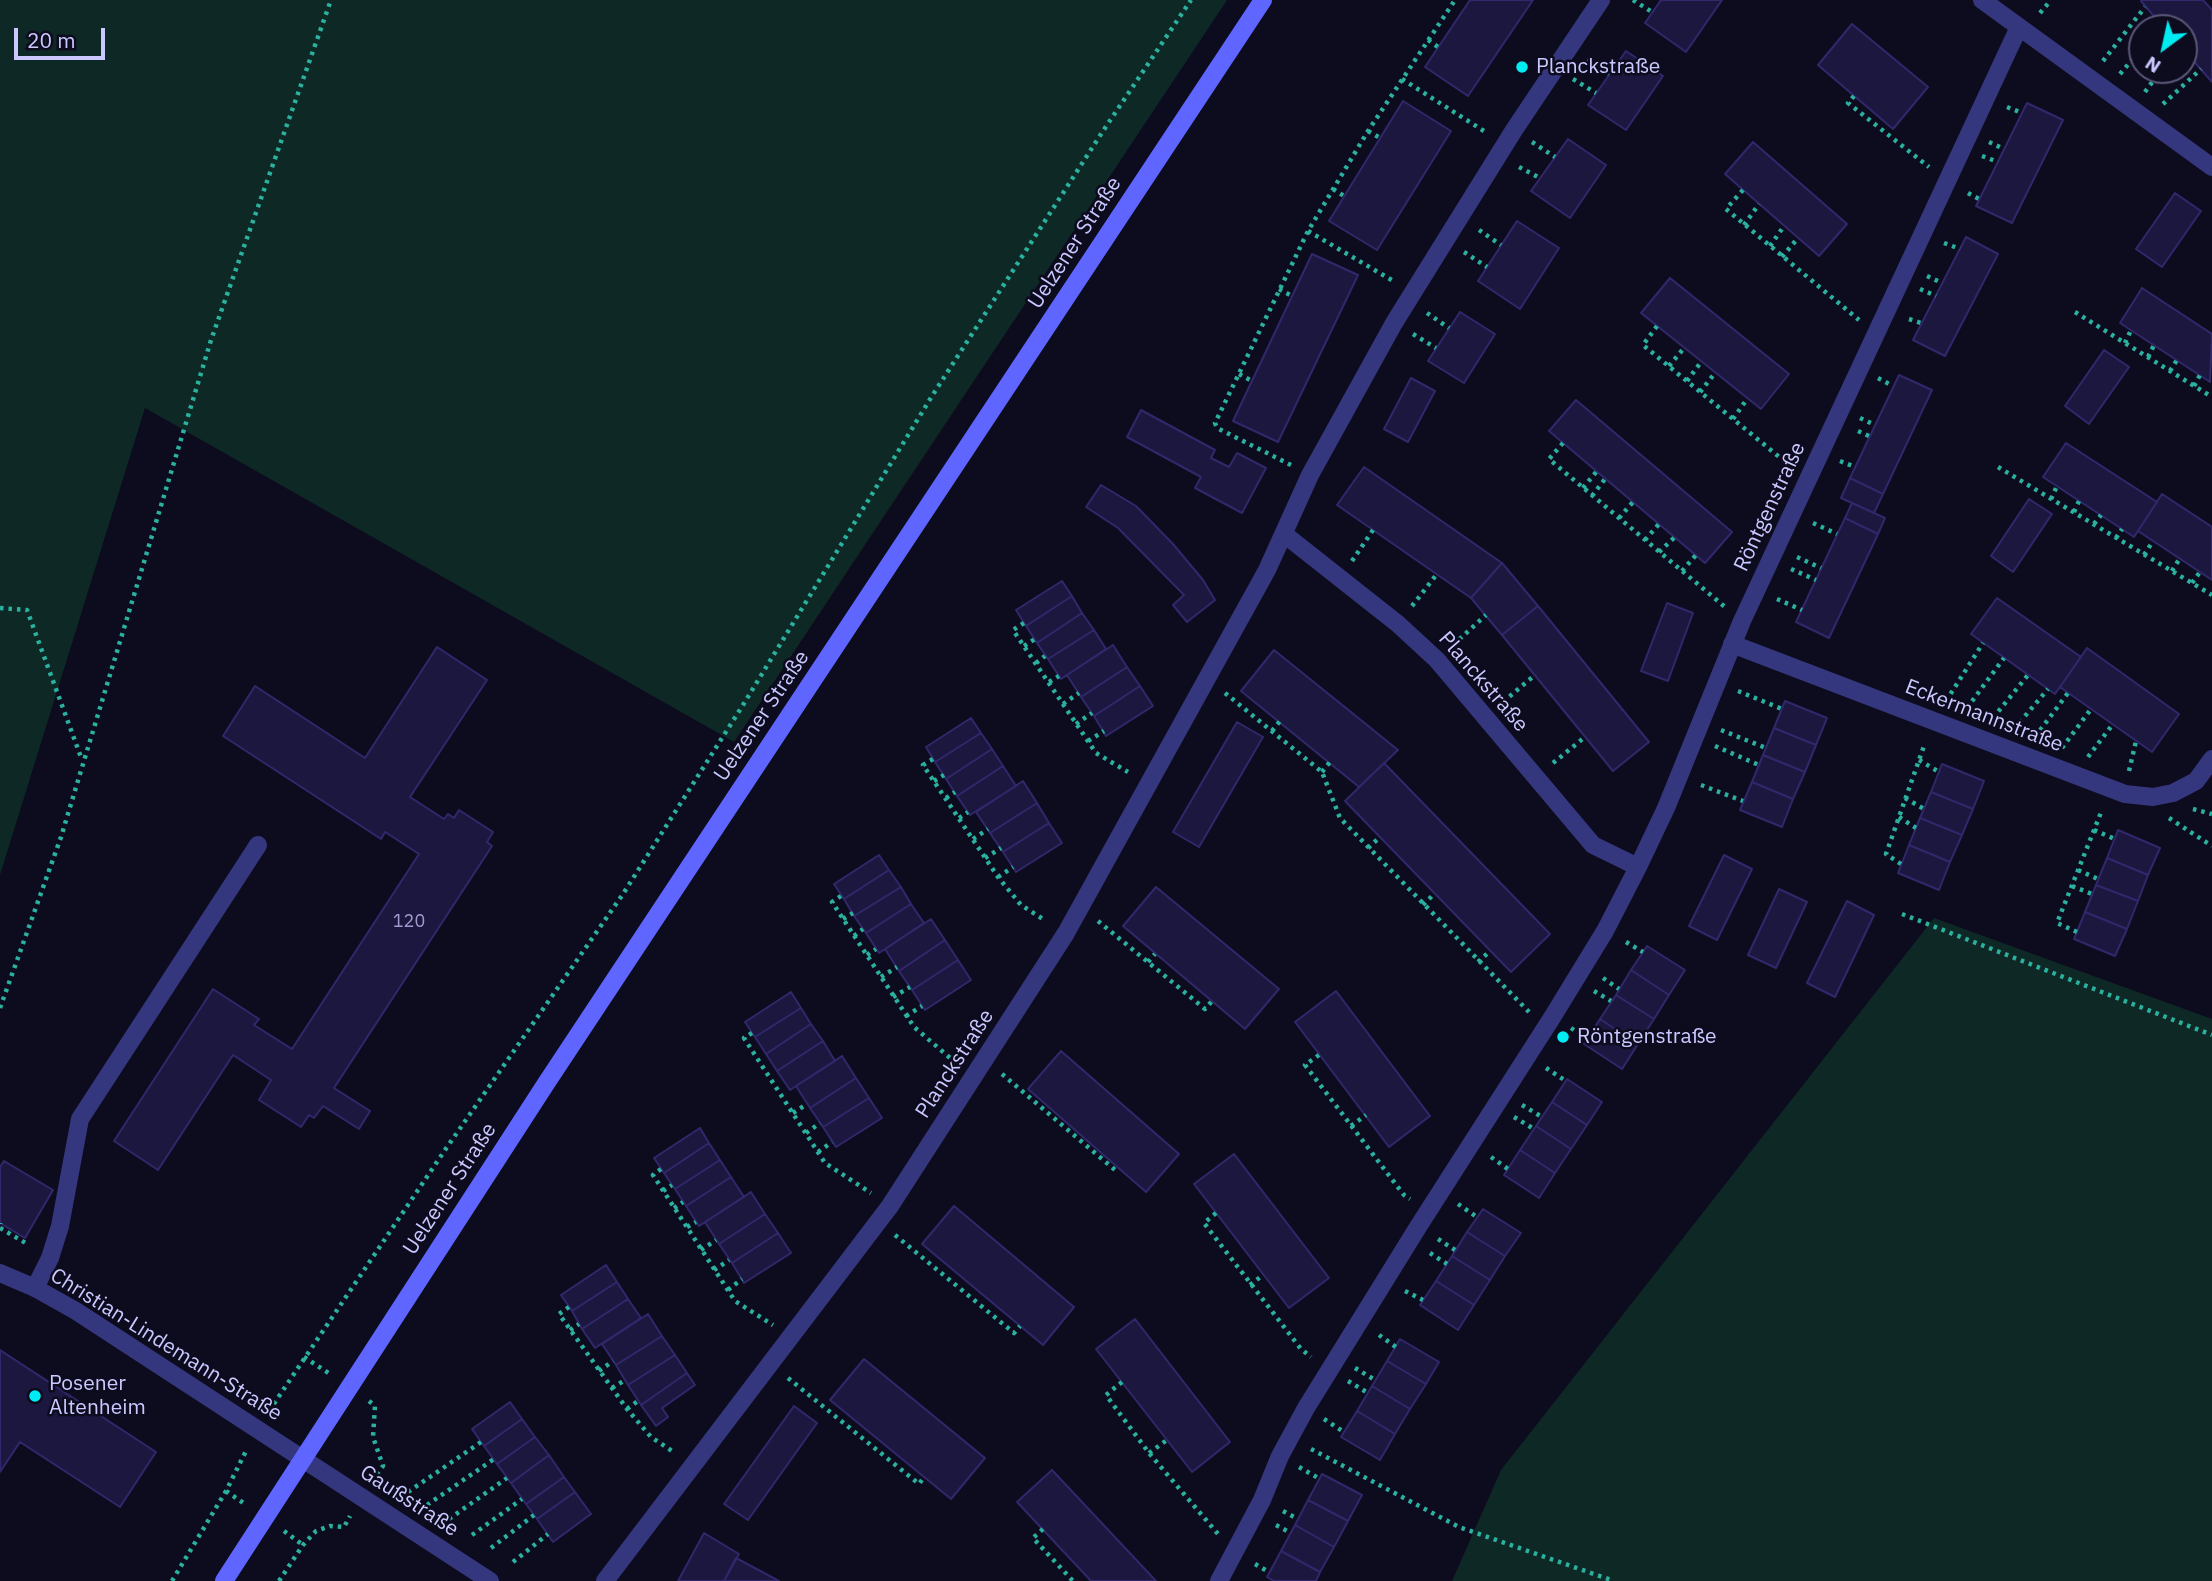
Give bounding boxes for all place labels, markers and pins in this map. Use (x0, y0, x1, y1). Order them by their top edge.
place label: Planckstraße (1536, 54, 1660, 80)
marker: Planckstraße (1514, 59, 1530, 75)
place label: Röntgenstraße (1577, 1024, 1717, 1050)
marker: Röntgenstraße (1555, 1029, 1571, 1045)
place label: Posener Altenheim (49, 1371, 146, 1421)
marker: Posener Altenheim (27, 1388, 43, 1404)

